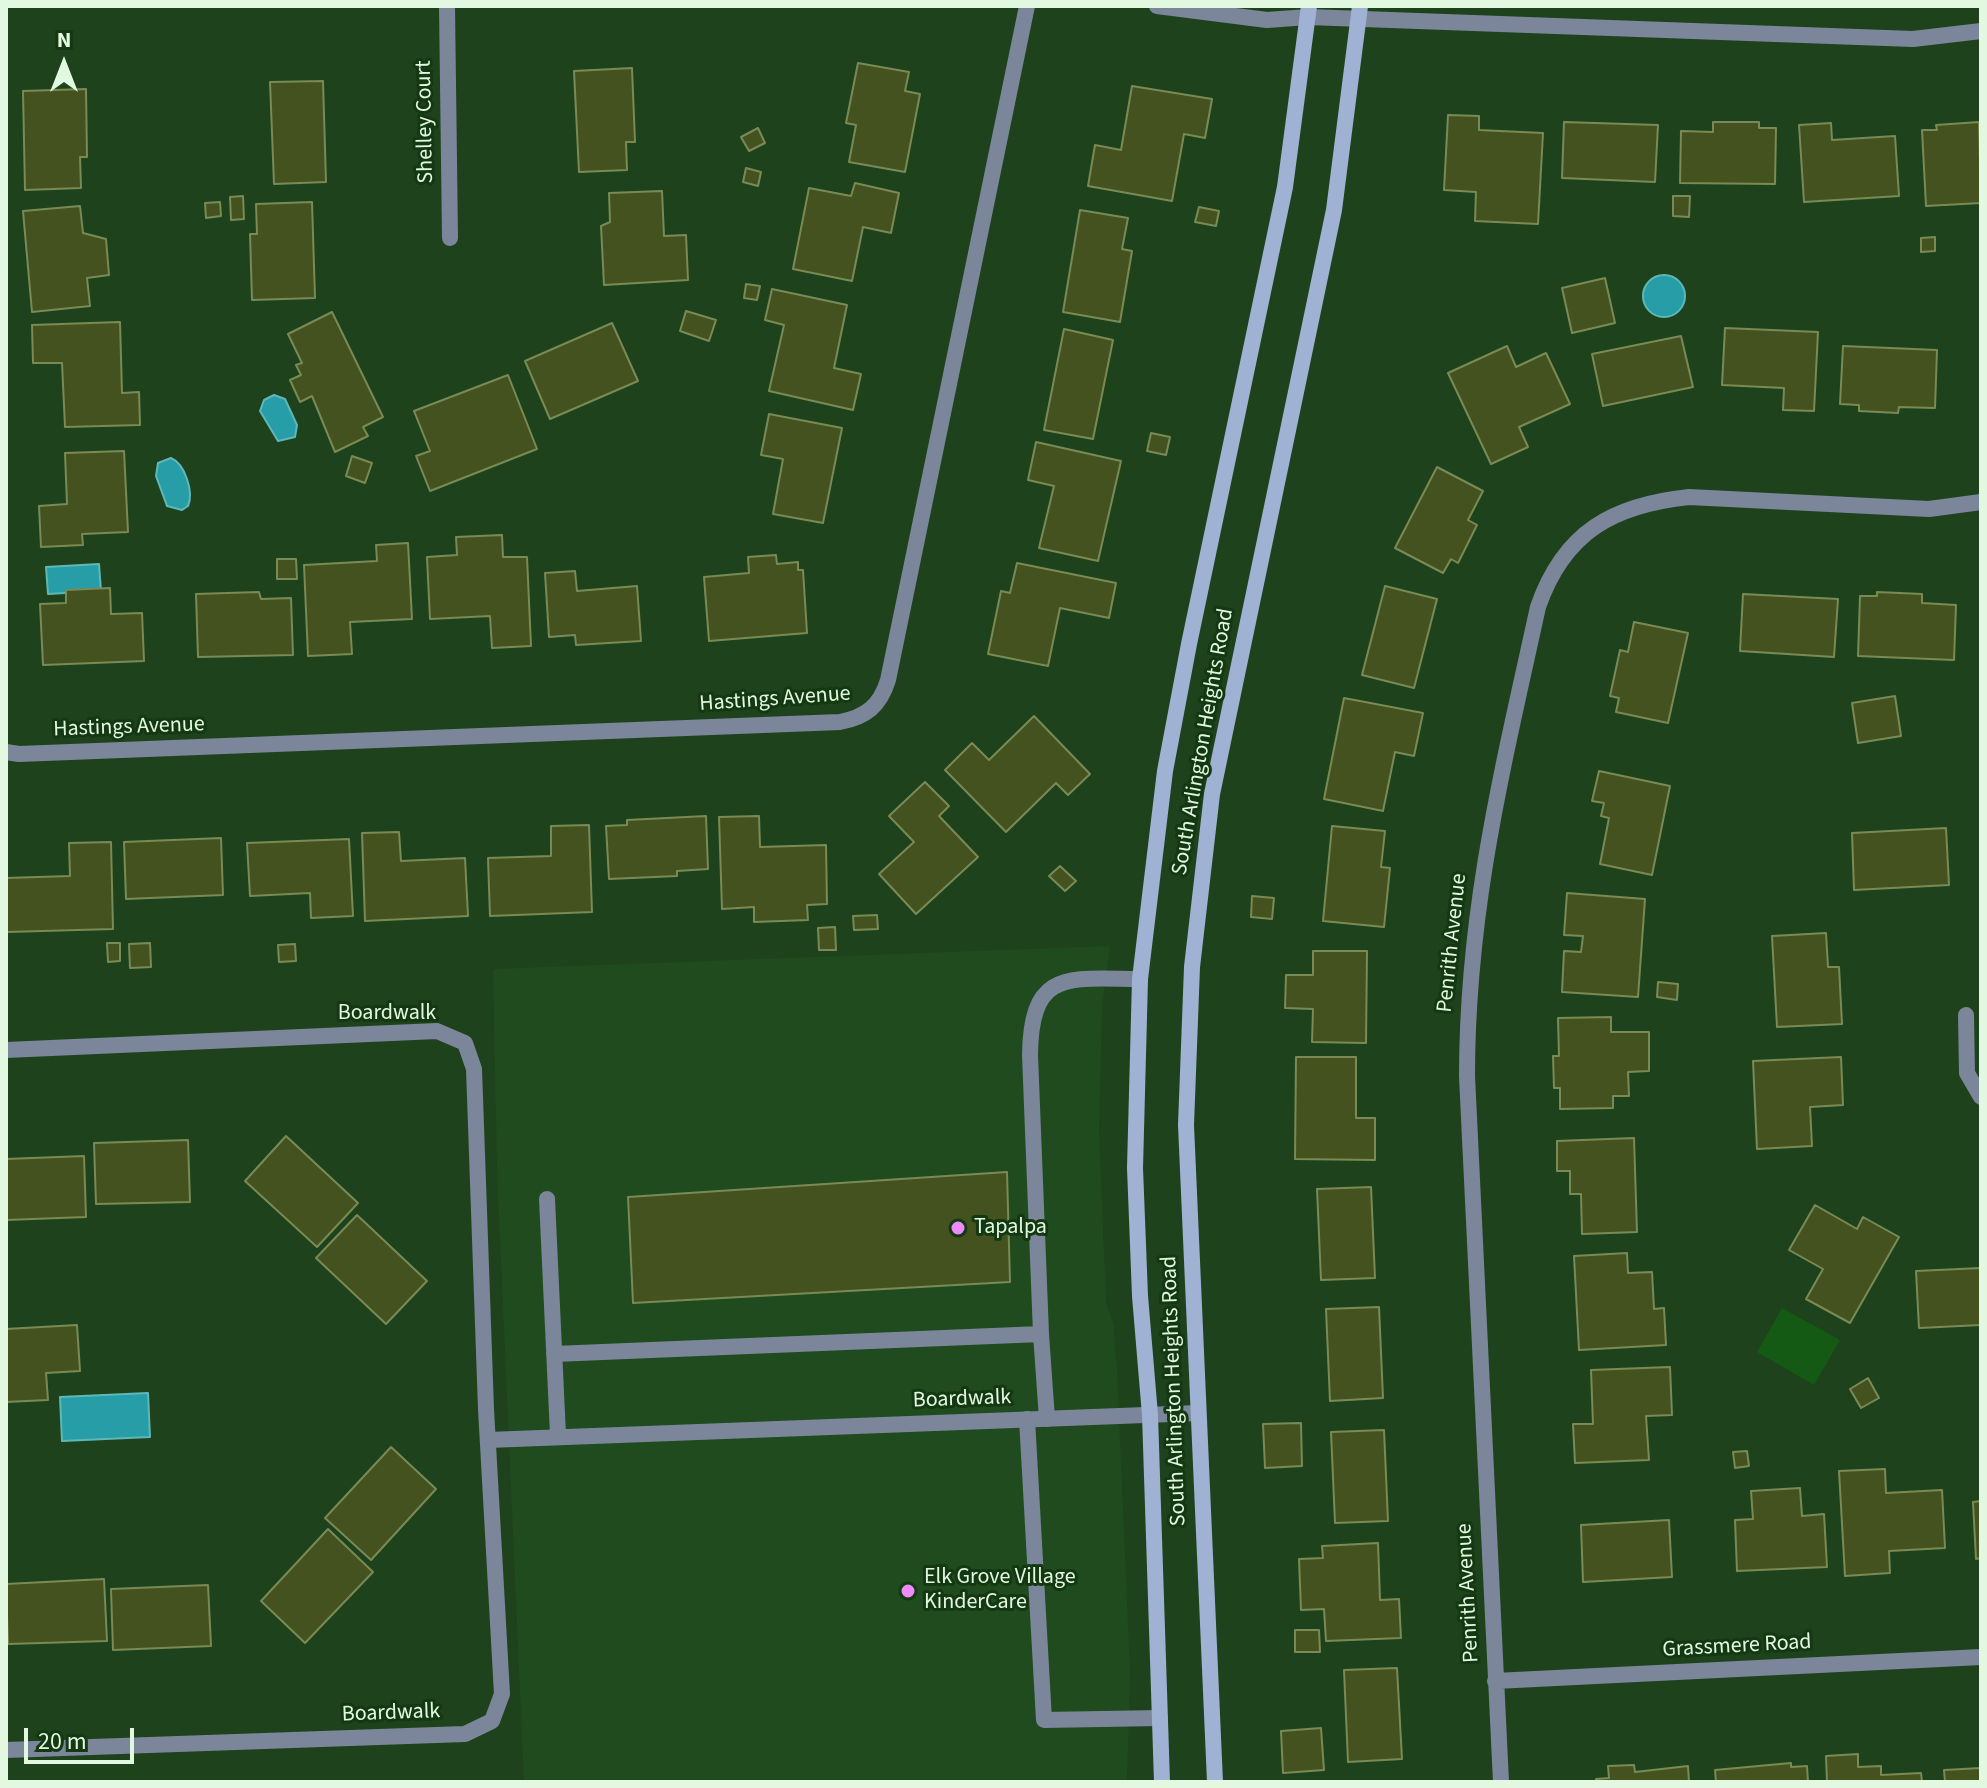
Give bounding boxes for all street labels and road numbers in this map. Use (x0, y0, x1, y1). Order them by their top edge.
street label: Shelley Court (412, 60, 440, 184)
street label: South Arlington Heights Road (1168, 607, 1240, 877)
street label: Hastings Avenue (698, 682, 852, 718)
street label: Hastings Avenue (53, 712, 205, 744)
street label: Penrith Avenue (1433, 872, 1473, 1014)
street label: Boardwalk (338, 1001, 436, 1027)
street label: South Arlington Heights Road (1157, 1255, 1193, 1527)
street label: Boardwalk (912, 1385, 1012, 1415)
street label: Penrith Avenue (1452, 1523, 1486, 1663)
street label: Grassmere Road (1662, 1630, 1812, 1664)
street label: Boardwalk (341, 1699, 441, 1729)

